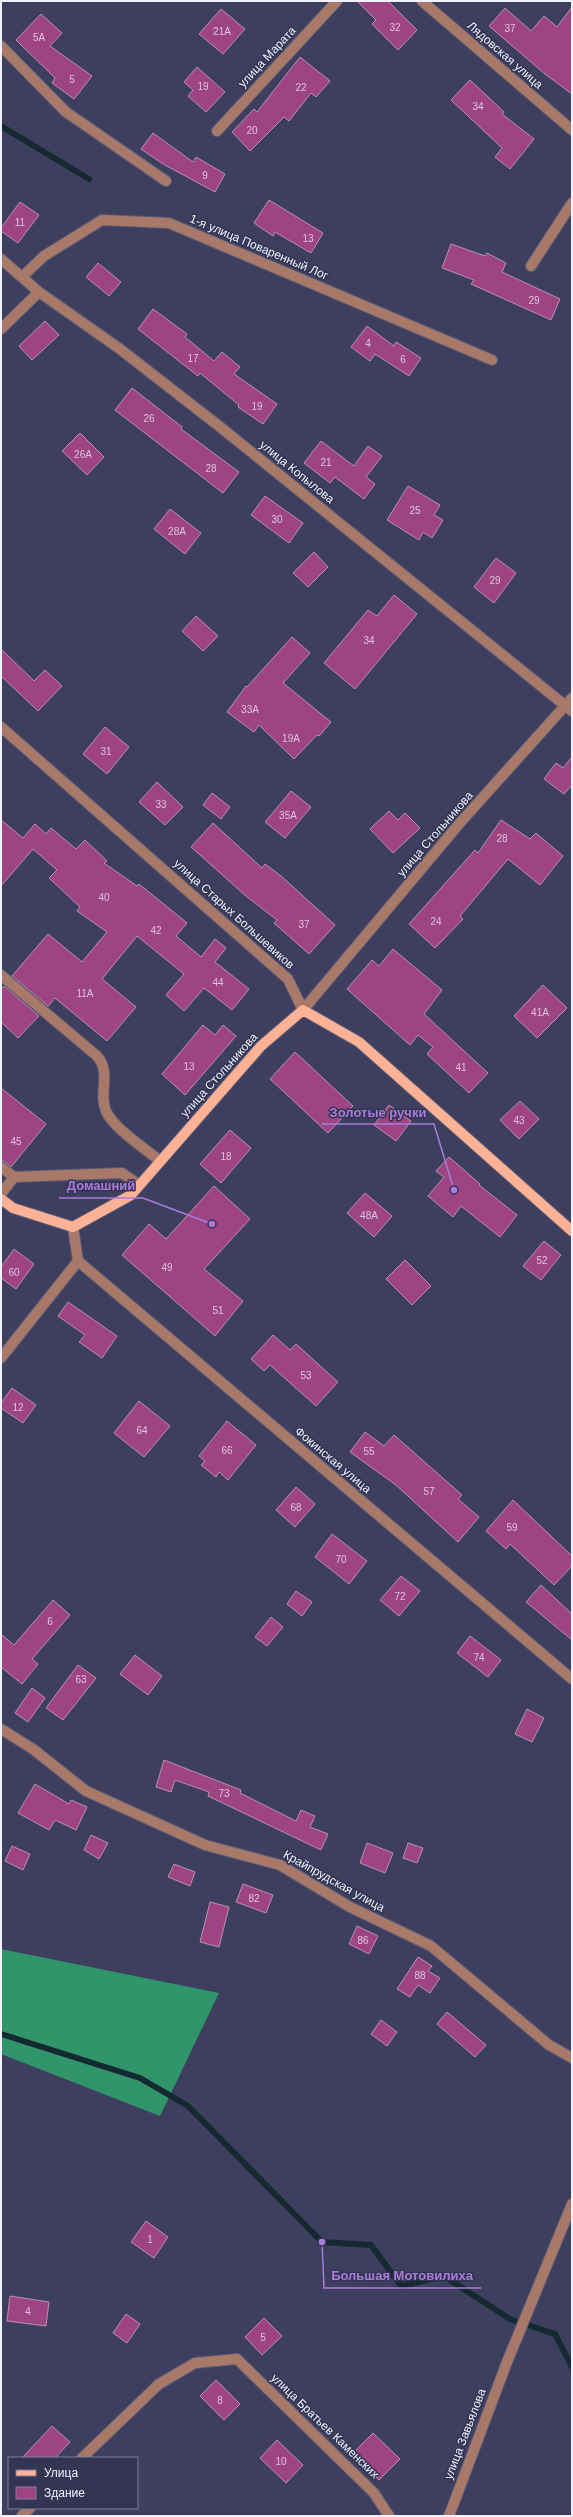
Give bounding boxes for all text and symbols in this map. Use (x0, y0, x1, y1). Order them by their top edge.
street label: Лядовская улица (464, 18, 546, 92)
house number: 32 (389, 22, 401, 33)
street label: улица Марата (235, 23, 299, 90)
house number: 37 (504, 23, 516, 34)
house number: 21А (213, 26, 231, 37)
house number: 5А (33, 32, 45, 43)
house number: 5 (69, 74, 75, 85)
house number: 19 (197, 81, 209, 92)
house number: 22 (295, 82, 307, 93)
house number: 34 (472, 101, 484, 112)
house number: 20 (246, 125, 258, 136)
house number: 9 (202, 170, 208, 181)
street label: 1-я улица Поваренный Лог (188, 211, 331, 283)
house number: 11 (15, 217, 26, 228)
house number: 13 (302, 233, 314, 244)
house number: 29 (528, 295, 540, 306)
house number: 4 (365, 338, 371, 349)
house number: 17 (187, 353, 199, 364)
house number: 6 (400, 354, 406, 365)
house number: 19 (251, 401, 263, 412)
house number: 26 (143, 413, 155, 424)
street label: улица Копылова (257, 438, 337, 507)
house number: 26А (74, 449, 92, 460)
house number: 21 (320, 457, 332, 468)
house number: 28 (205, 463, 217, 474)
house number: 25 (409, 505, 421, 516)
house number: 30 (271, 514, 283, 525)
house number: 28А (168, 526, 186, 537)
house number: 29 (489, 575, 501, 586)
house number: 34 (363, 635, 375, 646)
house number: 33А (241, 704, 259, 715)
house number: 19А (282, 733, 300, 744)
house number: 31 (100, 746, 112, 757)
street label: улица Стольникова (394, 788, 476, 879)
house number: 33 (155, 799, 167, 810)
house number: 35А (279, 810, 297, 821)
house number: 28 (496, 833, 508, 844)
street label: улица Старых Большевиков (171, 856, 297, 972)
house number: 40 (98, 892, 110, 903)
house number: 24 (430, 916, 442, 927)
house number: 37 (298, 919, 310, 930)
house number: 42 (150, 925, 162, 936)
house number: 44 (212, 977, 224, 988)
house number: 11А (76, 988, 94, 999)
house number: 41А (531, 1007, 549, 1018)
street label: улица Стольникова (178, 1030, 261, 1120)
house number: 13 (183, 1061, 195, 1072)
house number: 41 (455, 1062, 467, 1073)
callout: Золотые ручки (322, 1099, 434, 1124)
text: Золотые ручки (330, 1105, 426, 1120)
house number: 43 (513, 1115, 525, 1126)
house number: 45 (10, 1136, 22, 1147)
house number: 18 (220, 1151, 232, 1162)
callout: Домашний (59, 1173, 143, 1198)
text: Домашний (67, 1178, 135, 1193)
house number: 48А (360, 1210, 378, 1221)
house number: 52 (536, 1255, 548, 1266)
house number: 49 (161, 1262, 173, 1273)
house number: 60 (8, 1267, 20, 1278)
house number: 51 (212, 1305, 224, 1316)
house number: 53 (300, 1370, 312, 1381)
house number: 12 (12, 1402, 24, 1413)
street label: Фокинская улица (292, 1424, 374, 1496)
house number: 64 (136, 1425, 148, 1436)
house number: 66 (221, 1445, 233, 1456)
house number: 55 (363, 1446, 375, 1457)
house number: 57 (423, 1486, 435, 1497)
house number: 68 (290, 1502, 302, 1513)
house number: 59 (506, 1522, 518, 1533)
house number: 70 (335, 1554, 347, 1565)
house number: 72 (394, 1591, 406, 1602)
house number: 6 (47, 1616, 53, 1627)
house number: 74 (473, 1652, 485, 1663)
house number: 63 (75, 1674, 87, 1685)
house number: 73 (218, 1788, 230, 1799)
street label: Крайпрудская улица (281, 1847, 387, 1915)
house number: 82 (248, 1893, 260, 1904)
house number: 86 (357, 1935, 369, 1946)
house number: 88 (414, 1970, 426, 1981)
house number: 1 (147, 2234, 153, 2245)
callout: Большая Мотовилиха (324, 2263, 481, 2288)
text: Большая Мотовилиха (331, 2268, 474, 2283)
house number: 4 (25, 2306, 31, 2317)
house number: 5 (260, 2332, 266, 2343)
street label: улица Братьев Каменских (268, 2371, 382, 2481)
street label: улица Завьялова (441, 2386, 489, 2481)
house number: 8 (217, 2395, 223, 2406)
house number: 10 (275, 2456, 287, 2467)
legend (8, 2457, 138, 2509)
text: Улица (44, 2466, 78, 2480)
text: Здание (44, 2486, 85, 2500)

